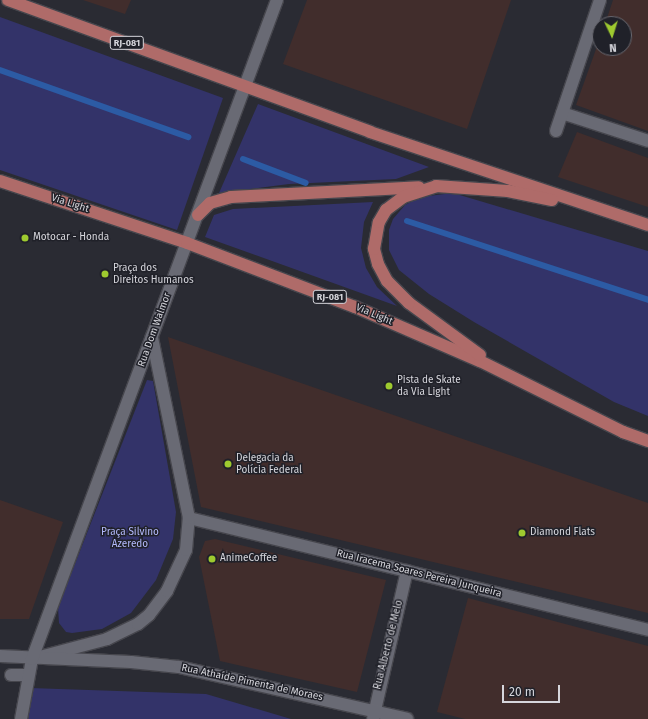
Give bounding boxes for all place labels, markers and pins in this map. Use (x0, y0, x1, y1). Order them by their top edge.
place label: Motocar - Honda (33, 232, 109, 244)
marker: Motocar - Honda (20, 233, 30, 243)
place label: Praça dos Direitos Humanos (113, 262, 194, 286)
marker: Praça dos Direitos Humanos (100, 269, 110, 279)
place label: Pista de Skate da Via Light (397, 374, 461, 398)
marker: Pista de Skate da Via Light (384, 381, 394, 391)
place label: Delegacia da Polícia Federal (236, 452, 302, 476)
marker: Delegacia da Polícia Federal (223, 459, 233, 469)
place label: Diamond Flats (530, 527, 595, 539)
marker: Diamond Flats (517, 528, 527, 538)
place label: AnimeCoffee (220, 553, 277, 565)
marker: AnimeCoffee (207, 554, 217, 564)

